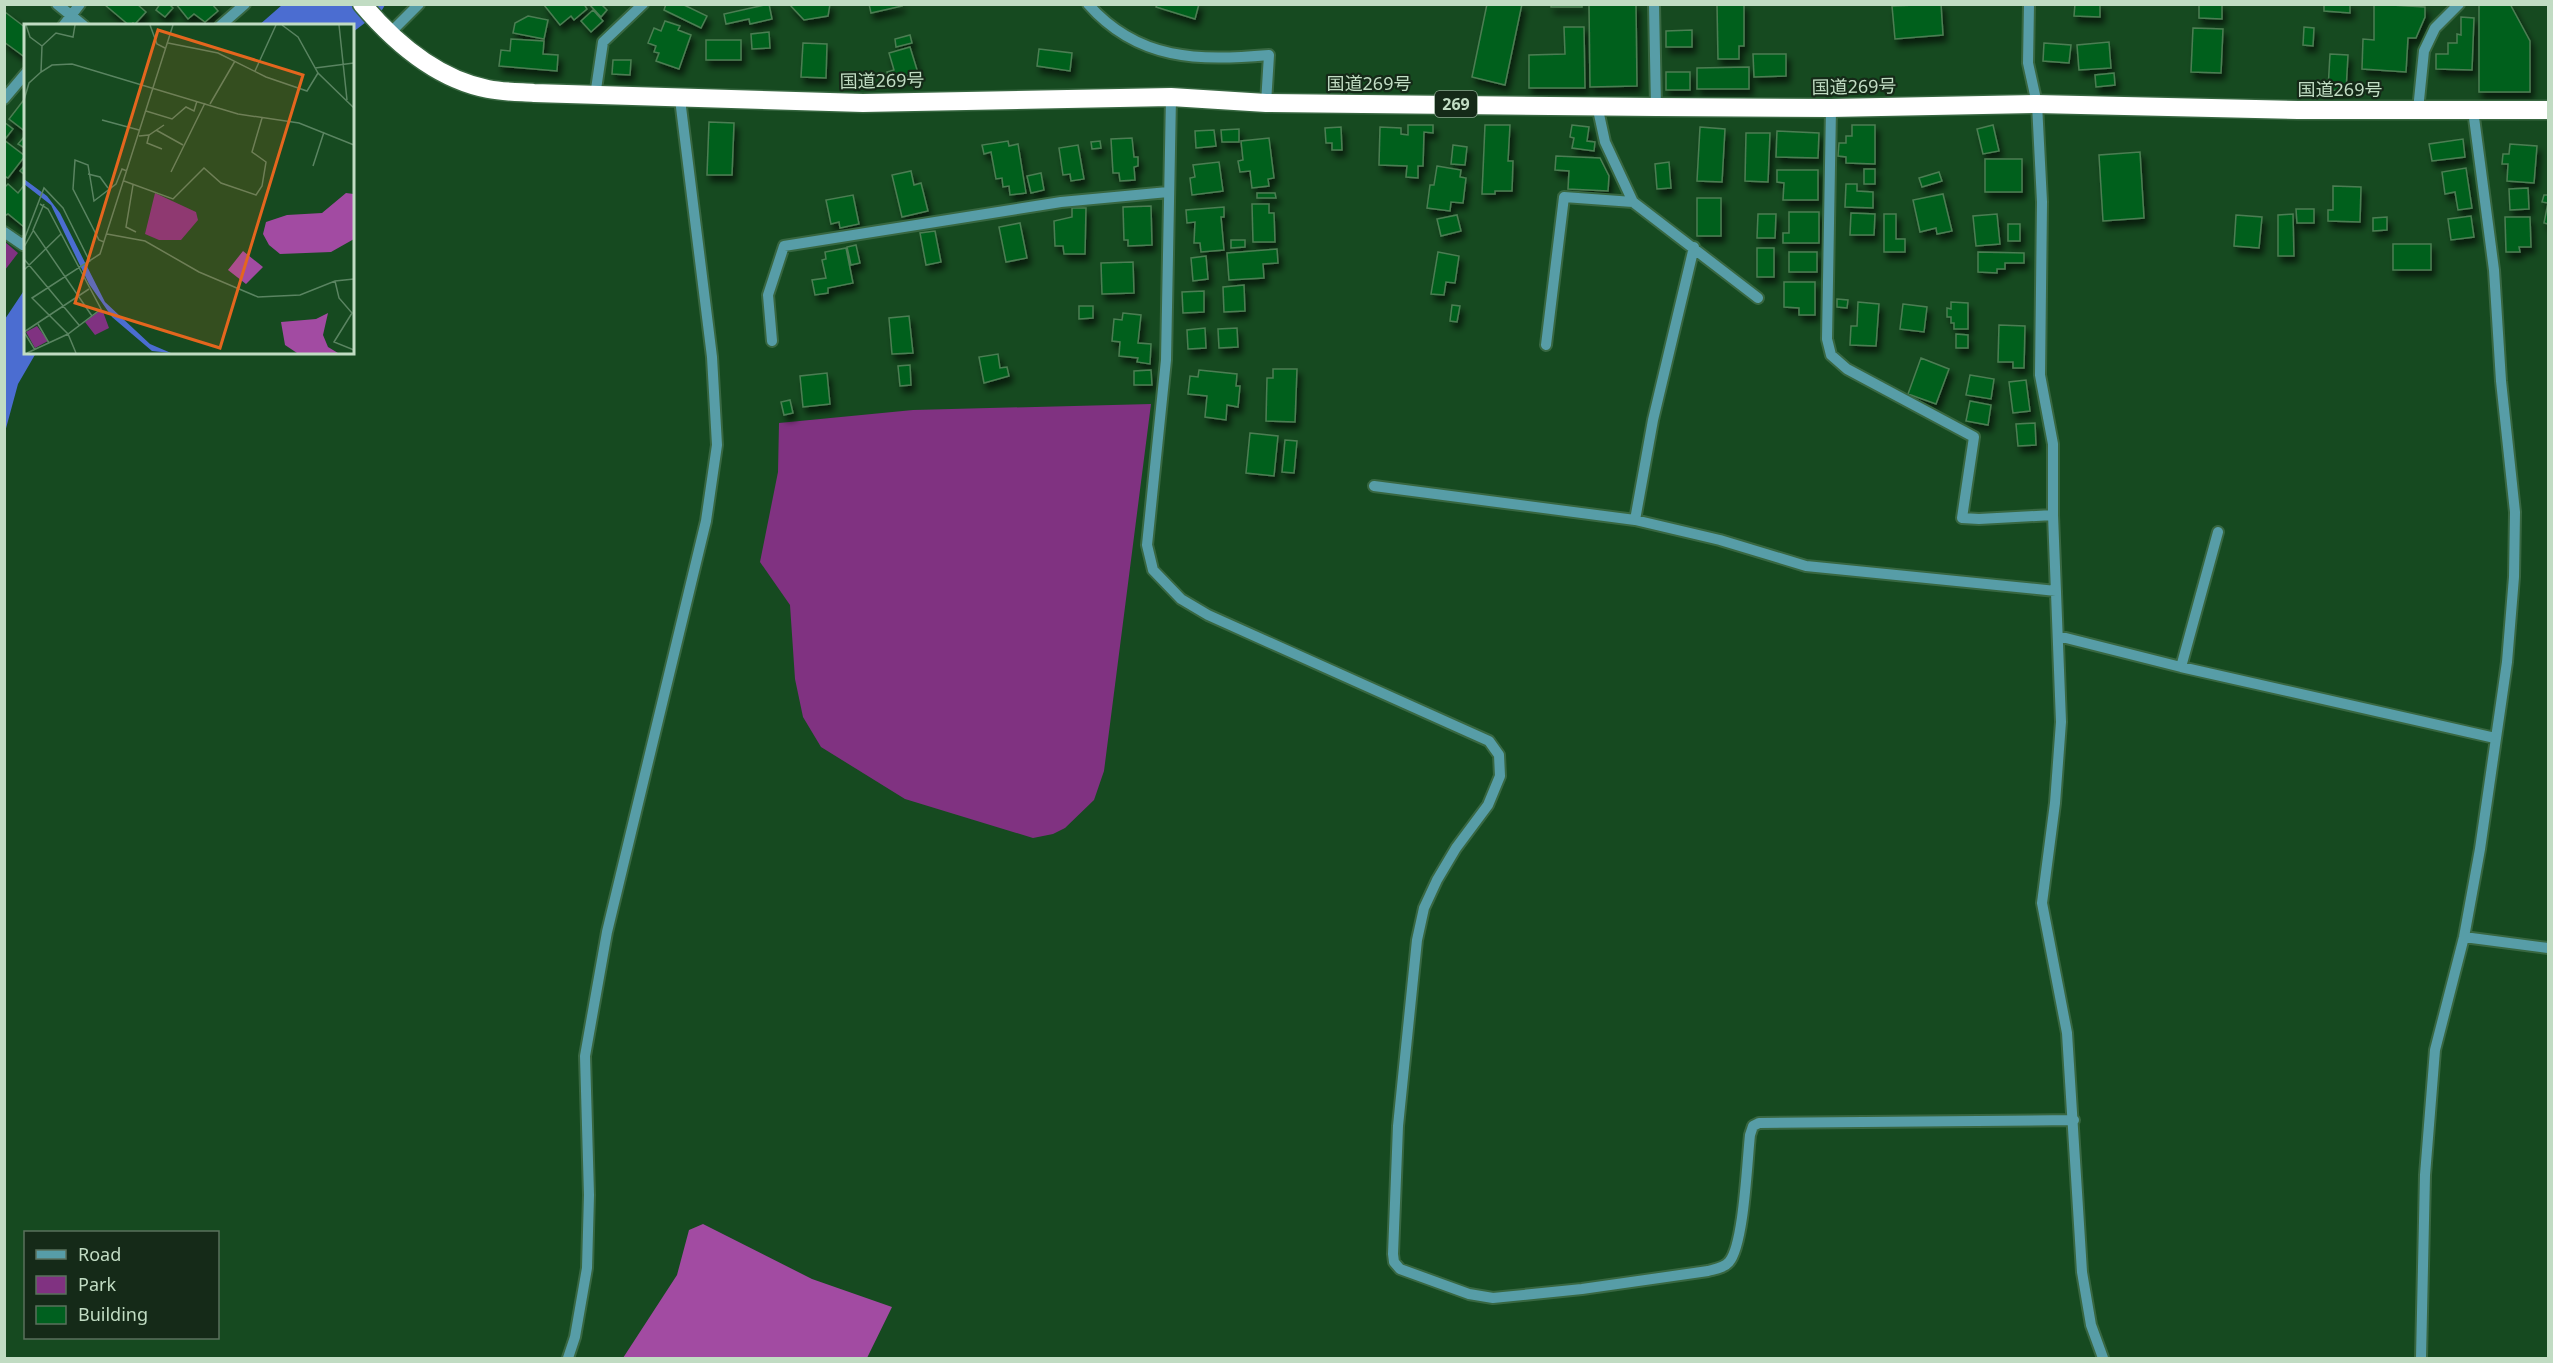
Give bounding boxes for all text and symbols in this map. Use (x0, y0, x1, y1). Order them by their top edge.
inset map (24, 24, 354, 354)
street label: 国道269号 (839, 67, 925, 93)
street label: 国道269号 (1327, 71, 1411, 95)
street label: 国道269号 (1811, 73, 1897, 99)
street label: 国道269号 (2298, 77, 2382, 101)
road number: 269 (1435, 91, 1477, 117)
legend (24, 1231, 219, 1339)
text: Road (78, 1242, 121, 1266)
text: Park (78, 1272, 116, 1296)
text: Building (78, 1302, 148, 1326)

